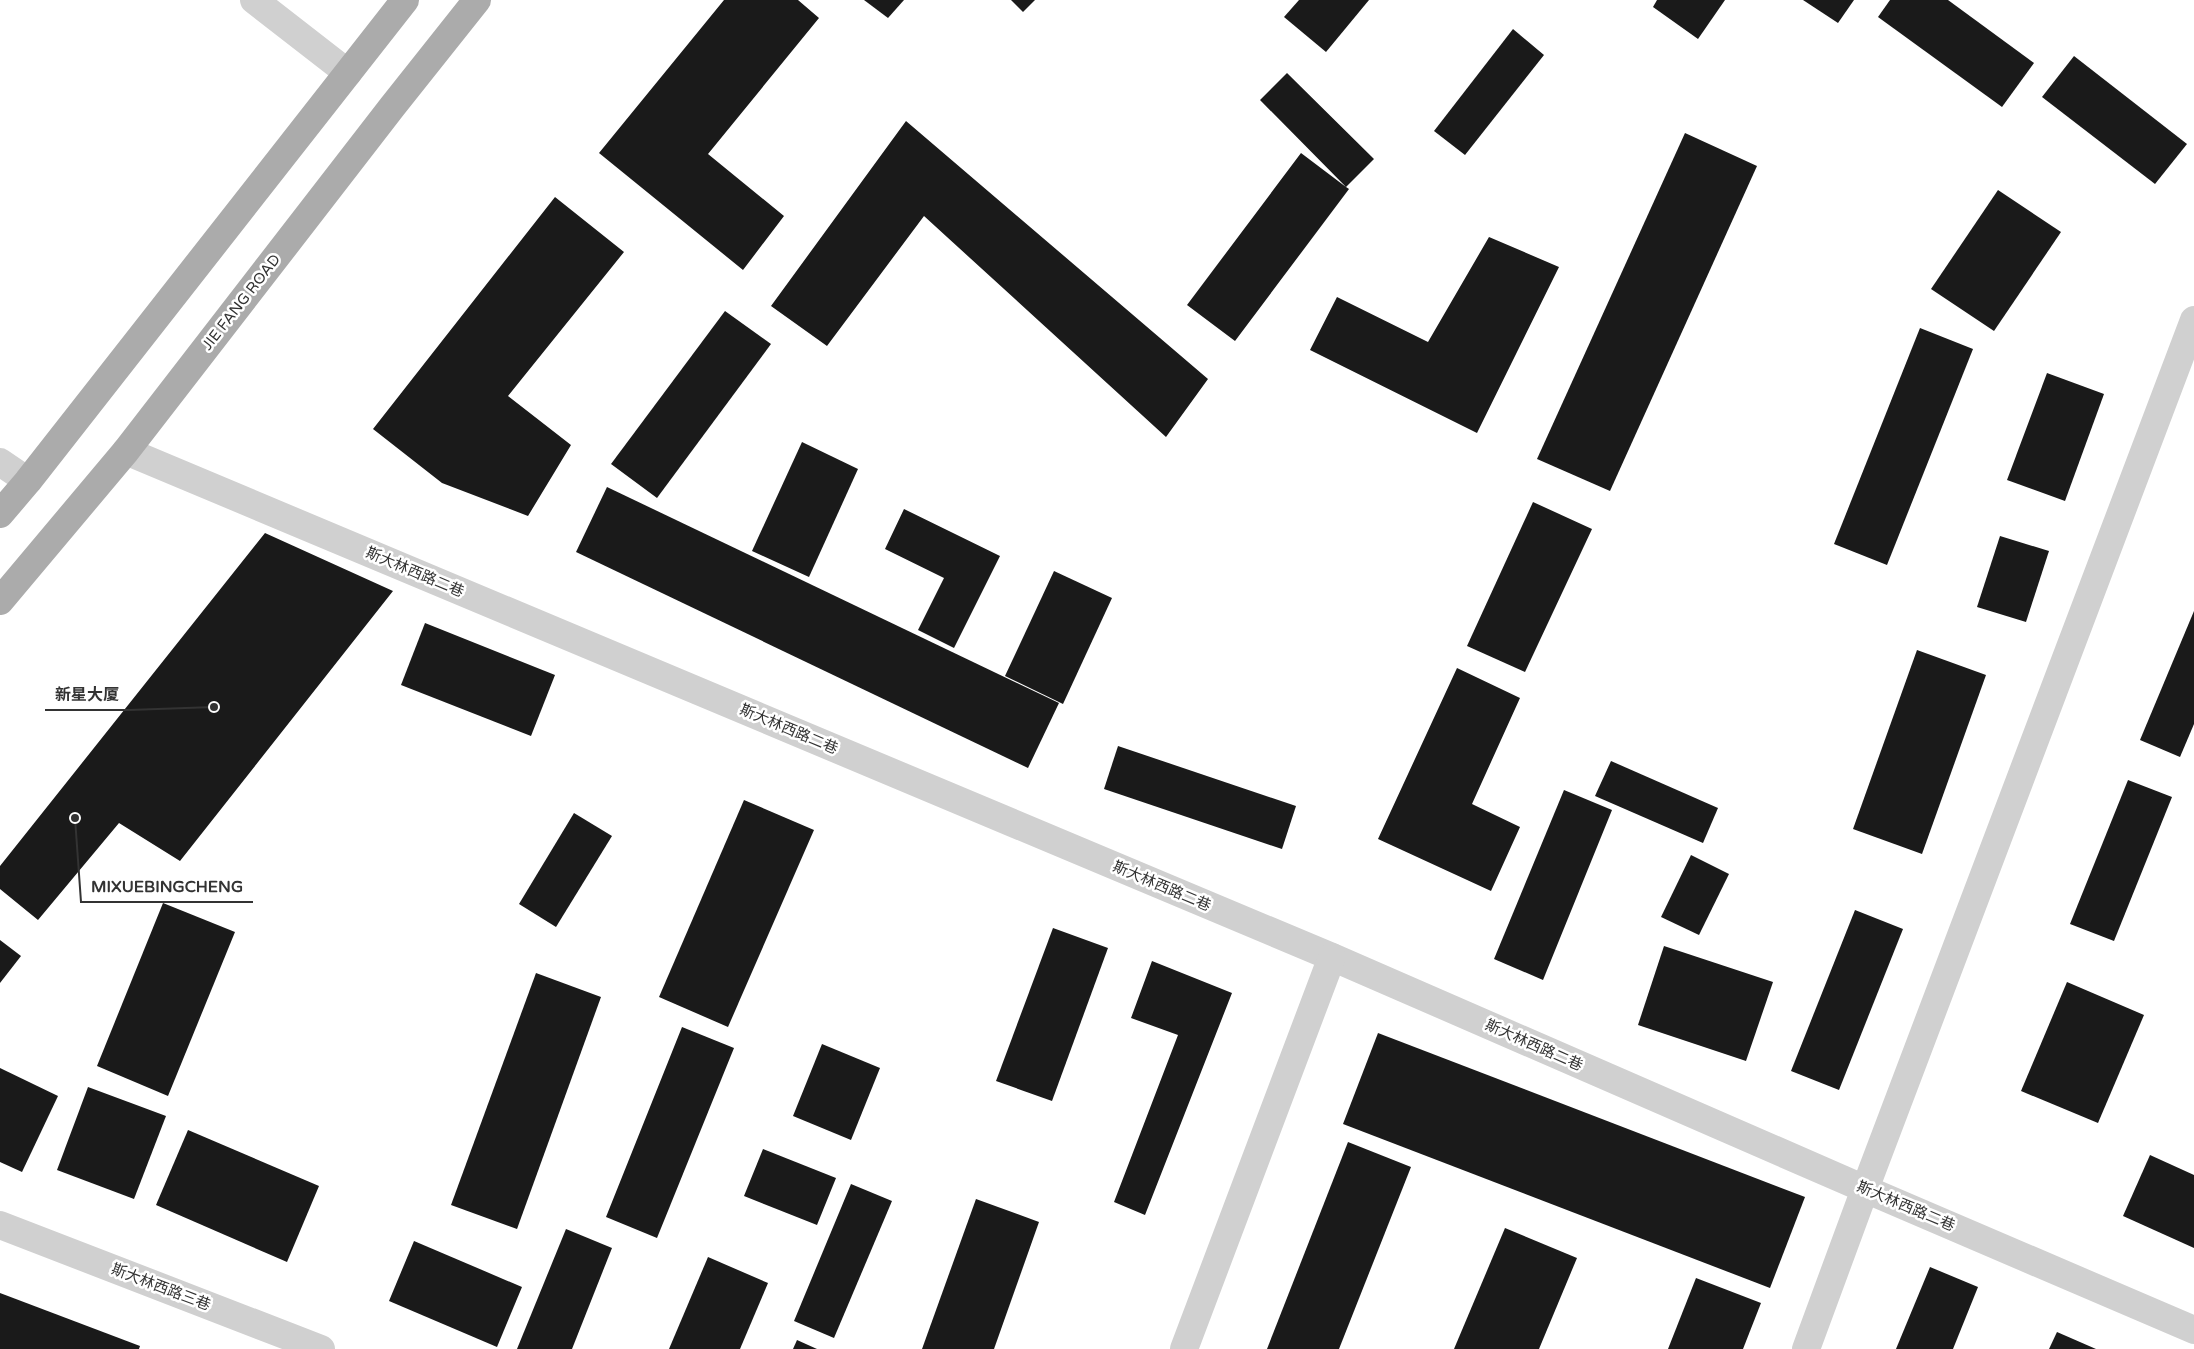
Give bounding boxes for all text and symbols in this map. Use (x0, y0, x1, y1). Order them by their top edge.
street label: JIE FANG ROAD (198, 250, 284, 354)
street label: 斯大林西路二巷 (363, 543, 467, 601)
callout: 新星大厦 (45, 679, 129, 710)
text: 新星大厦 (55, 685, 119, 705)
street label: 斯大林西路二巷 (737, 700, 841, 758)
street label: 斯大林西路二巷 (1110, 857, 1214, 915)
callout: MIXUEBINGCHENG (81, 871, 253, 902)
text: MIXUEBINGCHENG (91, 877, 243, 897)
street label: 斯大林西路二巷 (1482, 1015, 1586, 1075)
street label: 斯大林西路二巷 (1854, 1177, 1958, 1235)
street label: 斯大林西路三巷 (109, 1260, 213, 1314)

